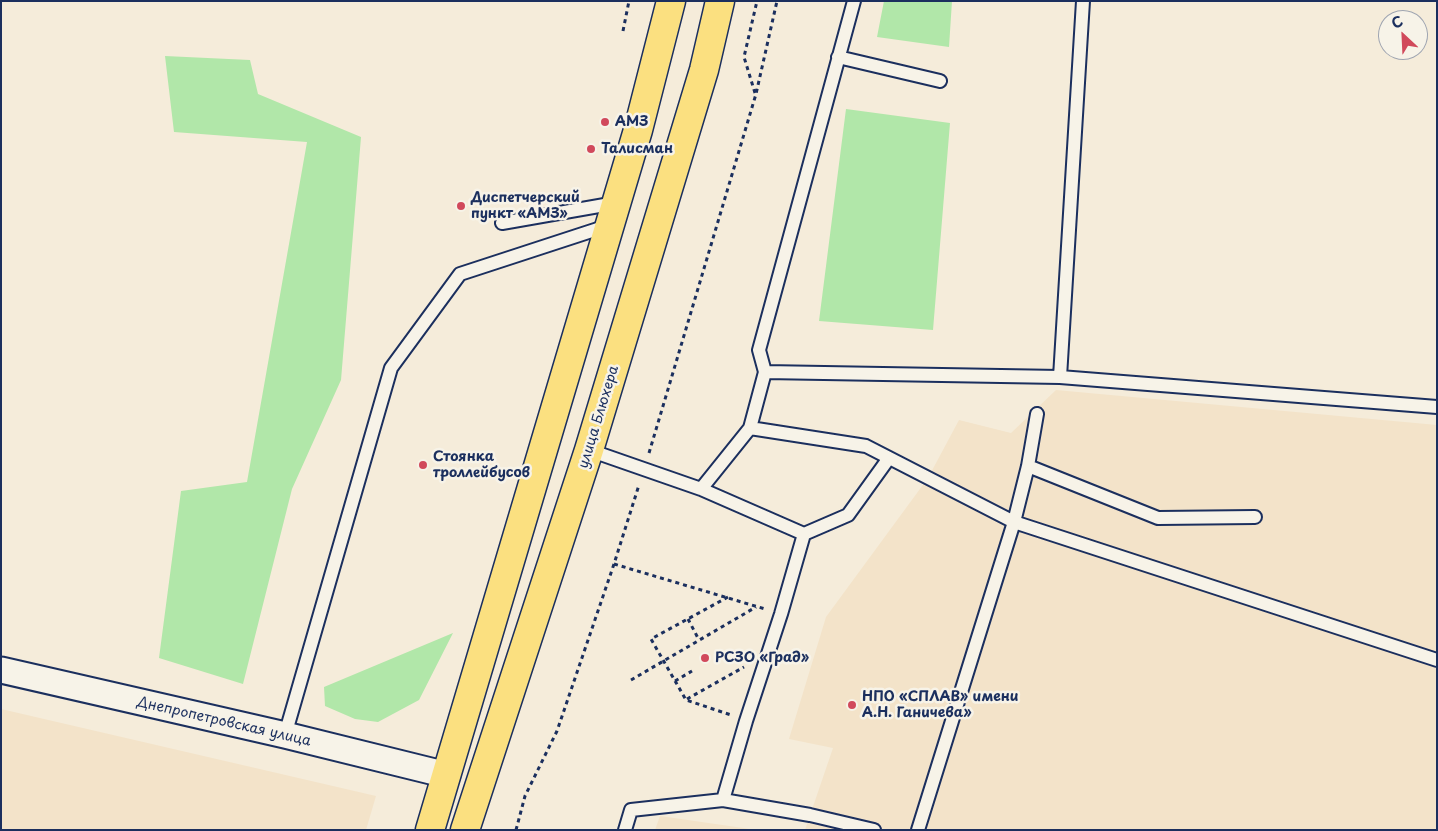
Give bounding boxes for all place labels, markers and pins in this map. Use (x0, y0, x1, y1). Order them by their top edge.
place label: АМЗ (615, 114, 648, 130)
marker: АМЗ (599, 116, 611, 128)
place label: Талисман (601, 141, 673, 157)
marker: Талисман (585, 143, 597, 155)
place label: Диспетчерский пункт «АМЗ» (471, 190, 580, 222)
marker: Диспетчерский пункт «АМЗ» (455, 200, 467, 212)
place label: Стоянка троллейбусов (433, 449, 530, 482)
marker: Стоянка троллейбусов (417, 459, 429, 471)
place label: РСЗО «Град» (715, 650, 809, 666)
marker: РСЗО «Град» (699, 652, 711, 664)
place label: НПО «СПЛАВ» имени А.Н. Ганичева» (862, 689, 1019, 722)
marker: НПО «СПЛАВ» имени А.Н. Ганичева» (846, 699, 858, 711)

